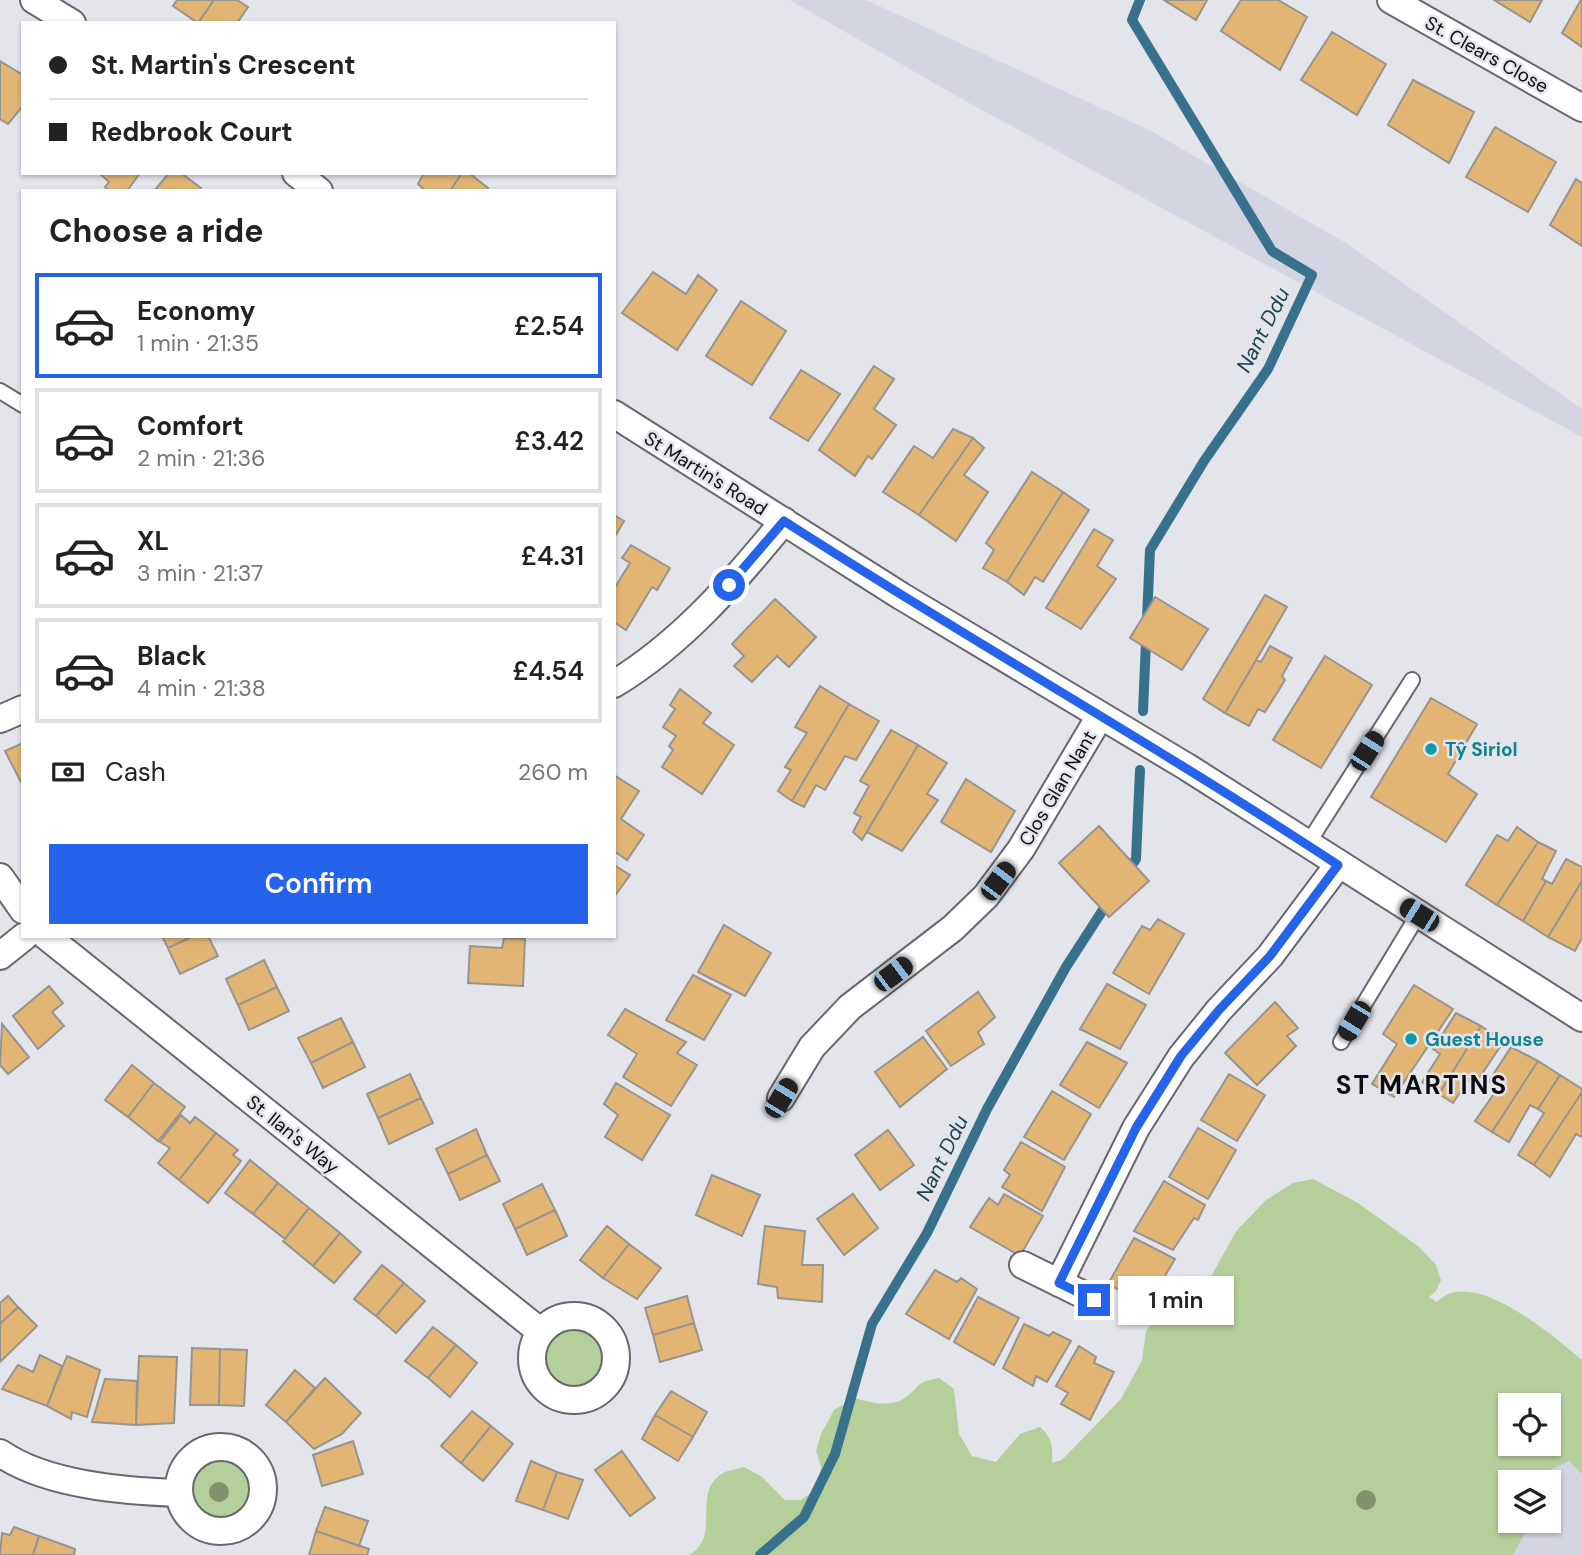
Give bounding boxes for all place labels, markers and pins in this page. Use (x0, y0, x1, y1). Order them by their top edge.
place label: Tŷ Siriol (1445, 737, 1518, 762)
marker: Tŷ Siriol (1423, 741, 1439, 757)
place label: Guest House (1425, 1027, 1544, 1052)
marker: Guest House (1403, 1031, 1419, 1047)

